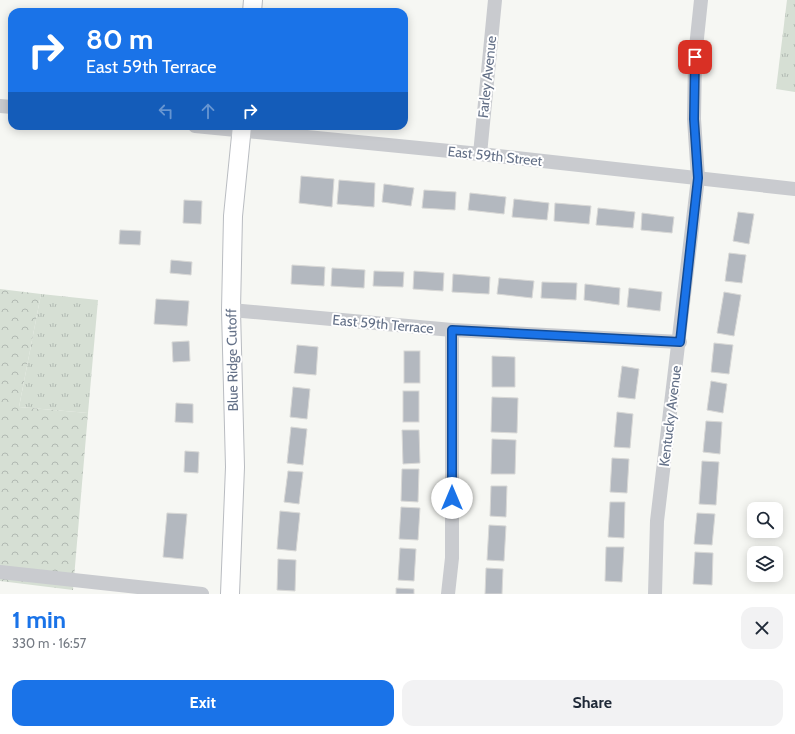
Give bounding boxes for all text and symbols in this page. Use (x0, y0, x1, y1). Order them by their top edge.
text: 80 m (86, 22, 153, 56)
icon: right (20, 24, 72, 76)
street label: Farley Avenue (474, 35, 500, 119)
pin (678, 40, 712, 74)
icon: arrive (684, 46, 706, 68)
text: East 59th Terrace (86, 56, 217, 78)
icon: left (155, 100, 177, 122)
icon: ahead (197, 100, 219, 122)
icon: right (239, 100, 261, 122)
street label: East 59th Street (447, 142, 544, 170)
street label: Blue Ridge Cutoff (222, 308, 242, 412)
street label: East 59th Terrace (332, 311, 434, 337)
street label: Kentucky Avenue (655, 364, 685, 468)
position arrow (431, 477, 473, 519)
map controls (747, 502, 783, 582)
button: search (747, 502, 783, 538)
button: layers (747, 546, 783, 582)
text: 1 min (12, 605, 66, 634)
button: close (741, 607, 783, 649)
text: 330 m · 16:57 (12, 635, 86, 651)
button: Exit (12, 680, 394, 726)
button: Share (402, 680, 783, 726)

